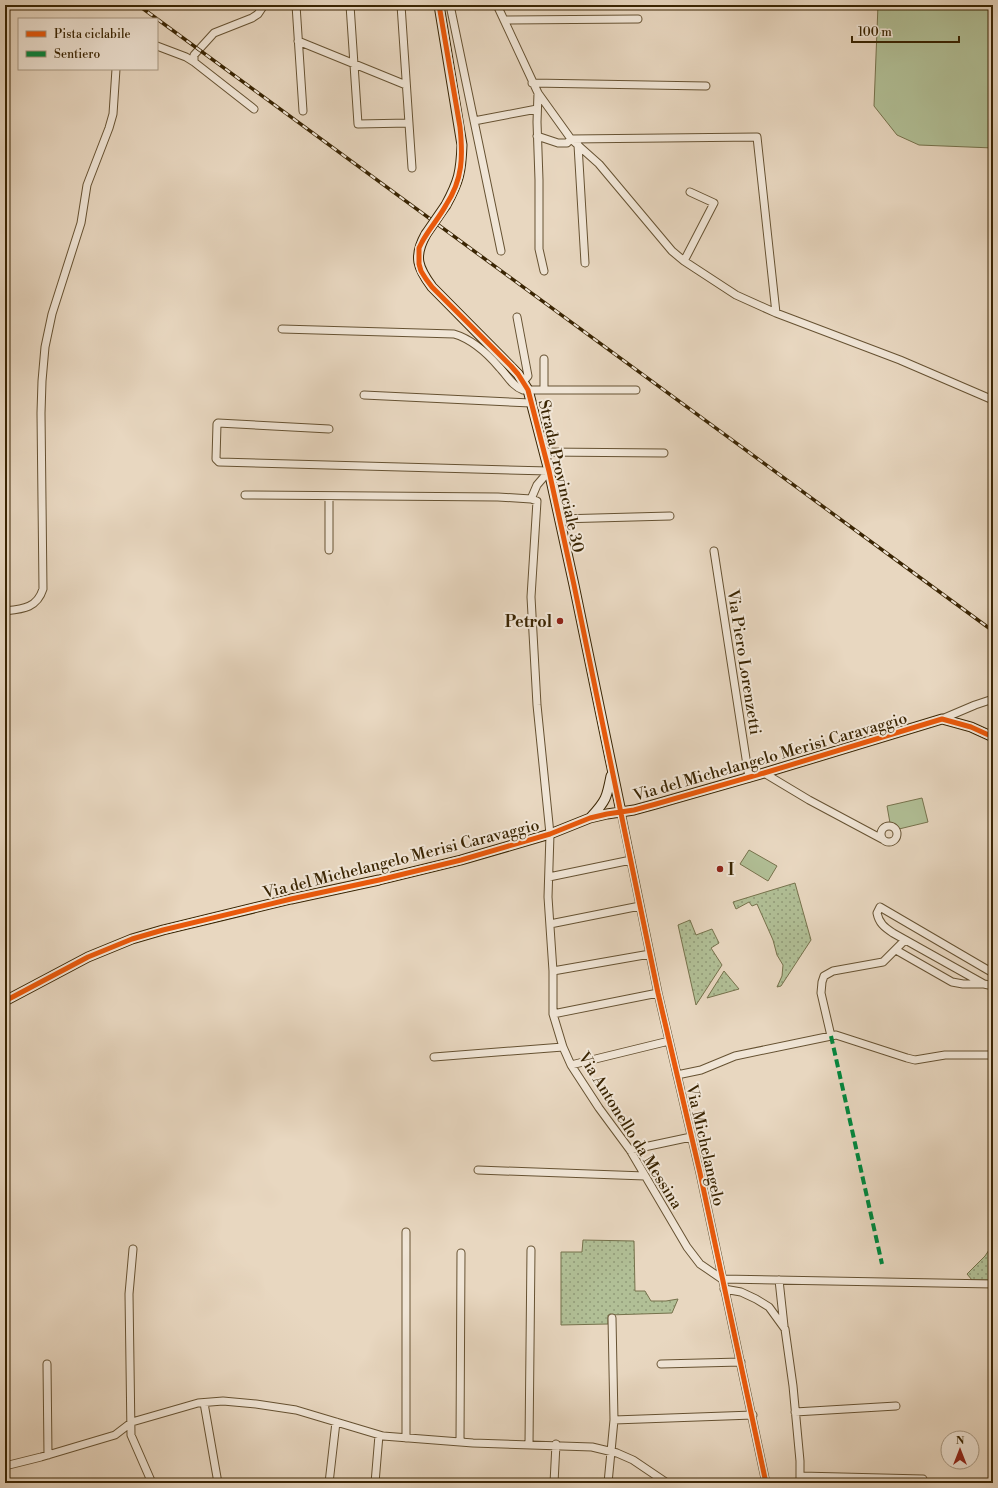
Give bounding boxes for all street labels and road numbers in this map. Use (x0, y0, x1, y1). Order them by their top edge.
street label: Strada Provinciale 30 (534, 398, 588, 555)
street label: Via Piero Lorenzetti (722, 587, 765, 736)
street label: Via del Michelangelo Merisi Caravaggio (630, 708, 910, 806)
street label: Via del Michelangelo Merisi Caravaggio (260, 815, 541, 903)
street label: Via Antonello da Messina (573, 1048, 687, 1213)
street label: Via Michelangelo (681, 1081, 729, 1208)

